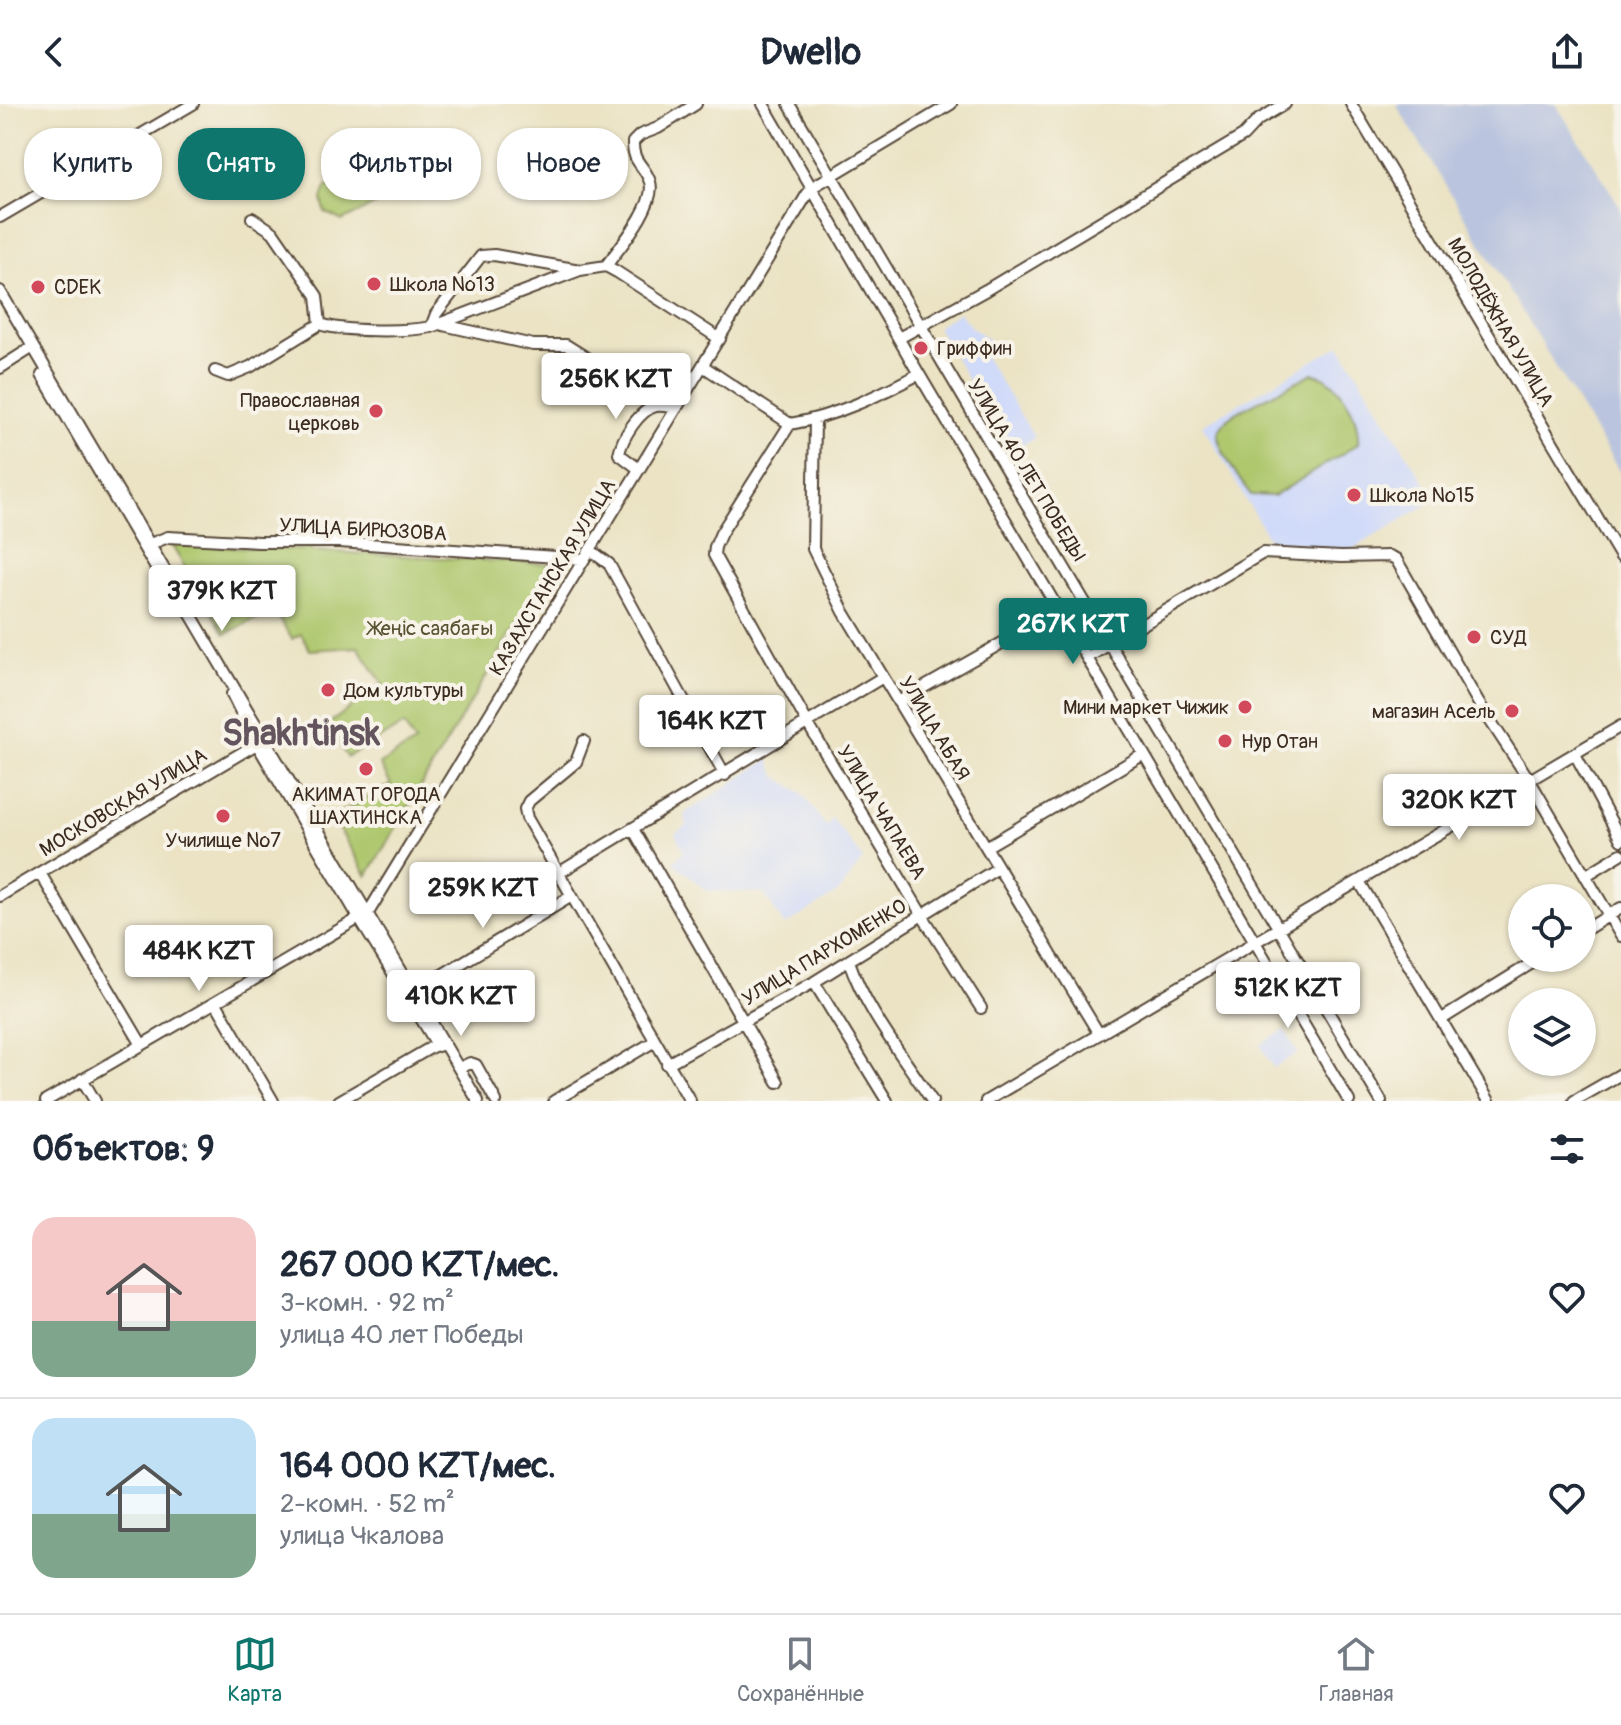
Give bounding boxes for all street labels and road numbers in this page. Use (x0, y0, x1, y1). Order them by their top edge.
street label: МОЛОДЁЖНАЯ УЛИЦА (1442, 233, 1559, 411)
street label: УЛИЦА 40 ЛЕТ ПОБЕДЫ (962, 374, 1091, 566)
street label: КАЗАХСТАНСКАЯ УЛИЦА (484, 474, 621, 680)
street label: УЛИЦА БИРЮЗОВА (279, 513, 447, 546)
street label: УЛИЦА АБАЯ (894, 672, 975, 785)
street label: УЛИЦА ЧАПАЕВА (832, 741, 931, 884)
street label: МОСКОВСКАЯ УЛИЦА (35, 743, 212, 862)
street label: УЛИЦА ПАРХОМЕНКО (737, 893, 911, 1011)

